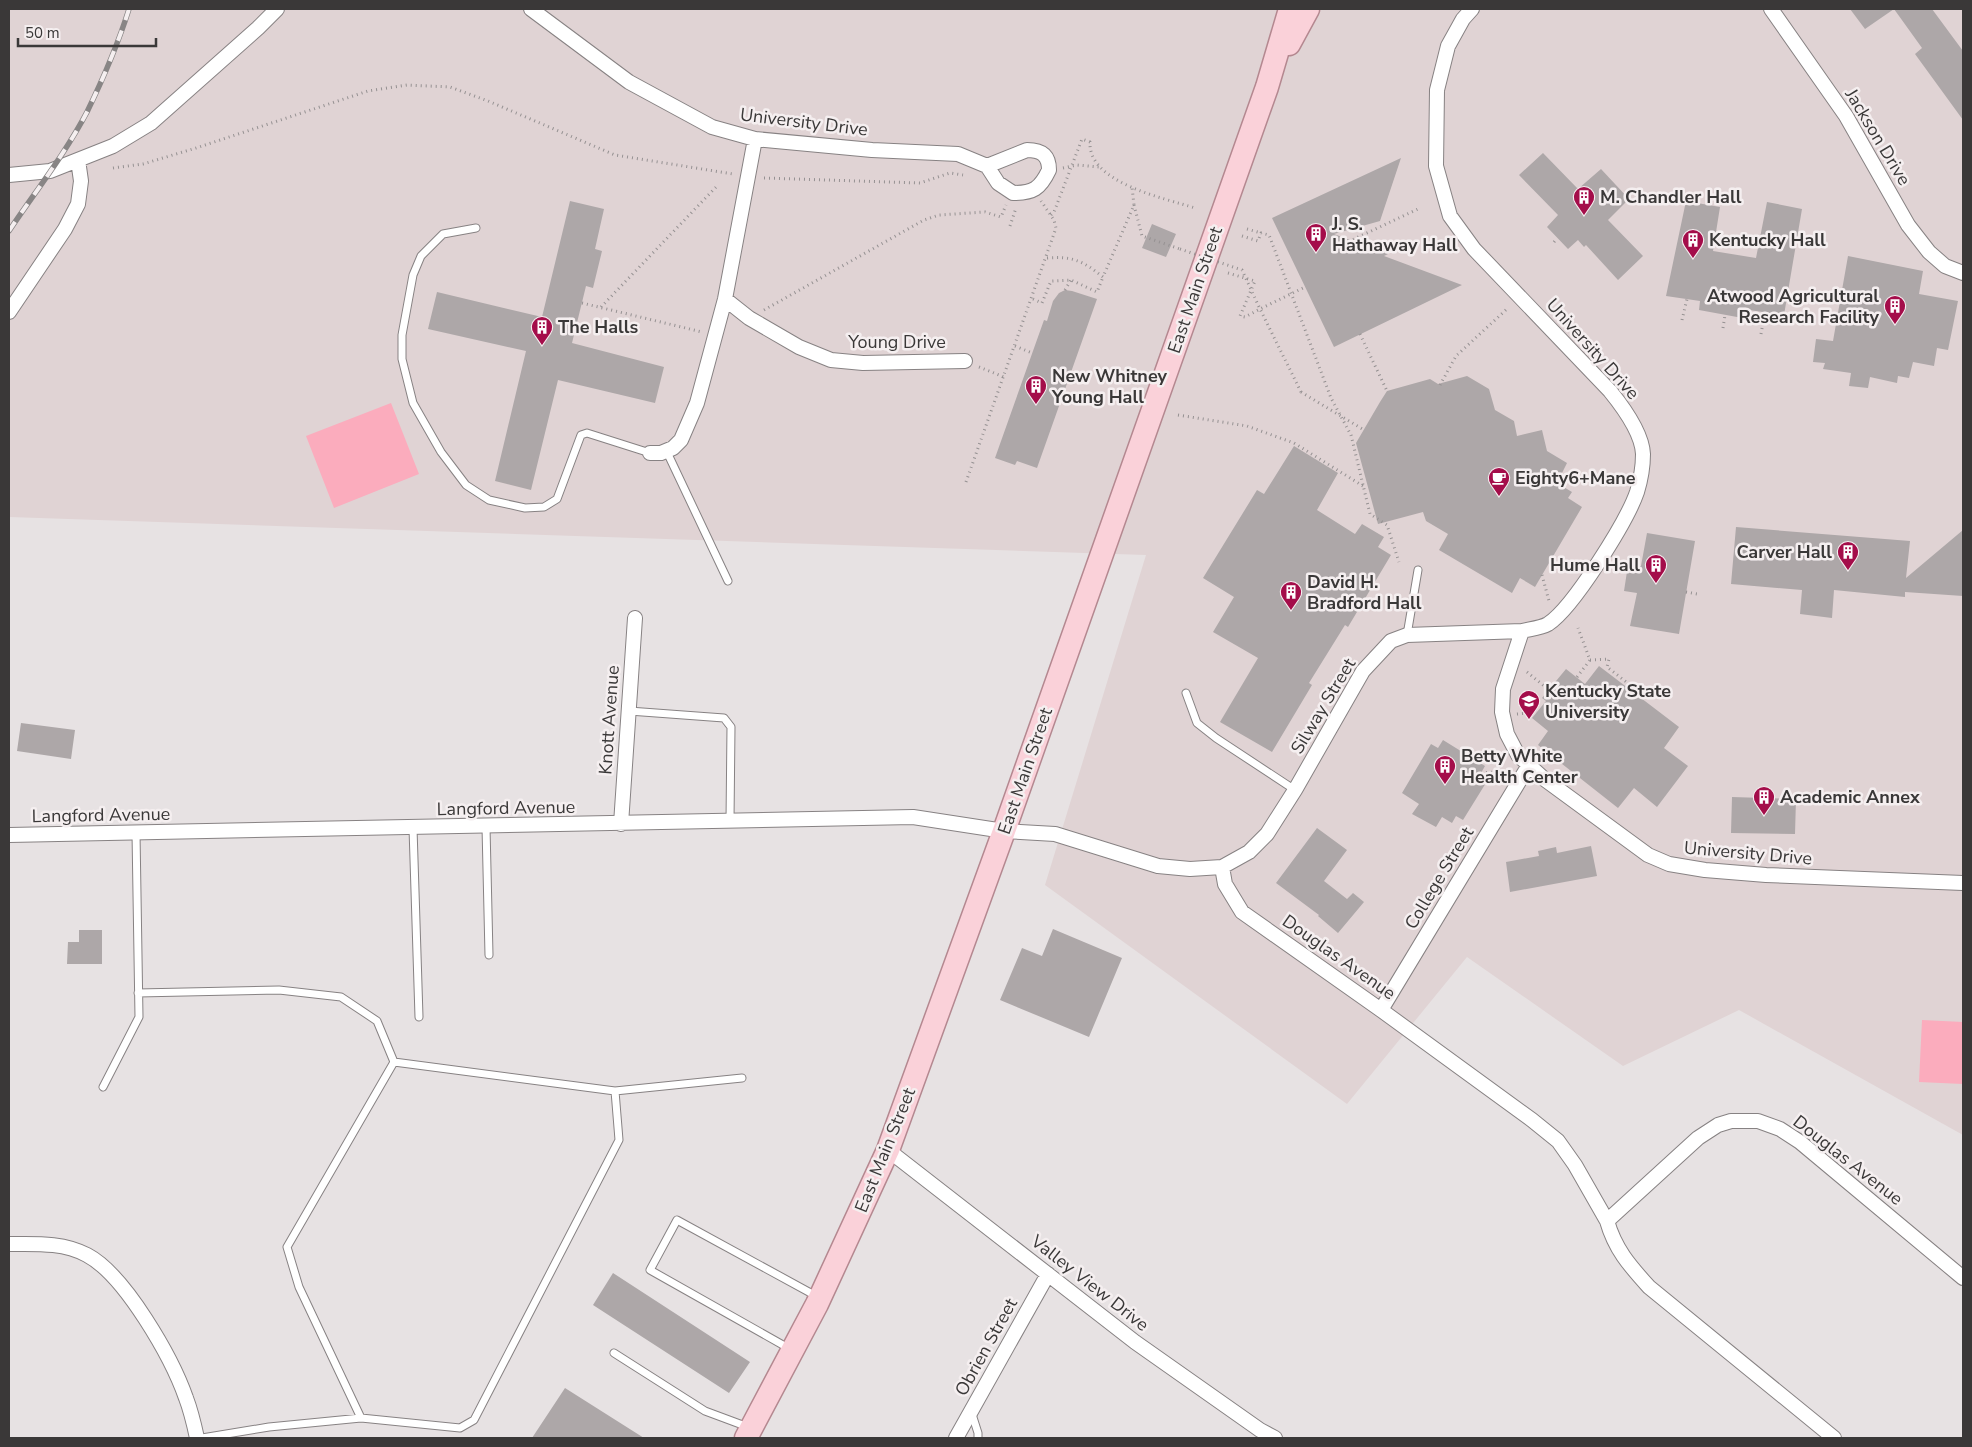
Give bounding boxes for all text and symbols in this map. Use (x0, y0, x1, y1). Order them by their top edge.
scale bar (18, 15, 155, 47)
text: 50 m (25, 23, 60, 43)
street label: Jackson Drive (1839, 83, 1916, 190)
street label: University Drive (739, 102, 869, 142)
building icon: M. Chandler Hall (1572, 185, 1596, 216)
place label: M. Chandler Hall (1600, 185, 1742, 209)
place label: J. S. Hathaway Hall (1331, 212, 1458, 257)
building icon: J. S. Hathaway Hall (1304, 222, 1328, 253)
street label: East Main Street (1162, 223, 1228, 357)
building icon: Kentucky Hall (1681, 228, 1705, 259)
place label: Kentucky Hall (1709, 228, 1826, 252)
place label: Atwood Agricultural Research Facility (1707, 284, 1880, 329)
street label: University Drive (1541, 293, 1645, 405)
building icon: Atwood Agricultural Research Facility (1883, 294, 1907, 325)
building icon: The Halls (530, 315, 554, 346)
place label: The Halls (558, 315, 638, 339)
street label: Young Drive (847, 330, 946, 354)
place label: New Whitney Young Hall (1051, 364, 1167, 409)
building icon: New Whitney Young Hall (1024, 374, 1048, 405)
cafe icon: Eighty6+Mane (1487, 466, 1511, 497)
place label: Eighty6+Mane (1515, 466, 1636, 490)
place label: Carver Hall (1736, 540, 1832, 564)
building icon: Carver Hall (1836, 540, 1860, 571)
place label: Hume Hall (1550, 553, 1640, 577)
building icon: Hume Hall (1644, 553, 1668, 584)
place label: David H. Bradford Hall (1307, 570, 1422, 615)
building icon: David H. Bradford Hall (1279, 580, 1303, 611)
street label: Silway Street (1285, 653, 1361, 758)
street label: Knott Avenue (593, 664, 625, 776)
place label: Kentucky State University (1545, 679, 1671, 724)
school or university icon: Kentucky State University (1517, 689, 1541, 720)
street label: East Main Street (992, 704, 1058, 838)
place label: Betty White Health Center (1461, 744, 1578, 789)
building icon: Betty White Health Center (1433, 754, 1457, 785)
building icon: Academic Annex (1752, 785, 1776, 816)
place label: Academic Annex (1780, 785, 1920, 809)
street label: Langford Avenue (437, 795, 575, 821)
street label: Langford Avenue (32, 802, 170, 828)
street label: College Street (1399, 822, 1479, 934)
street label: University Drive (1683, 835, 1813, 871)
street label: Douglas Avenue (1277, 909, 1401, 1005)
street label: East Main Street (849, 1083, 921, 1216)
street label: Douglas Avenue (1788, 1109, 1908, 1211)
street label: Valley View Drive (1025, 1229, 1154, 1337)
street label: Obrien Street (949, 1293, 1023, 1400)

